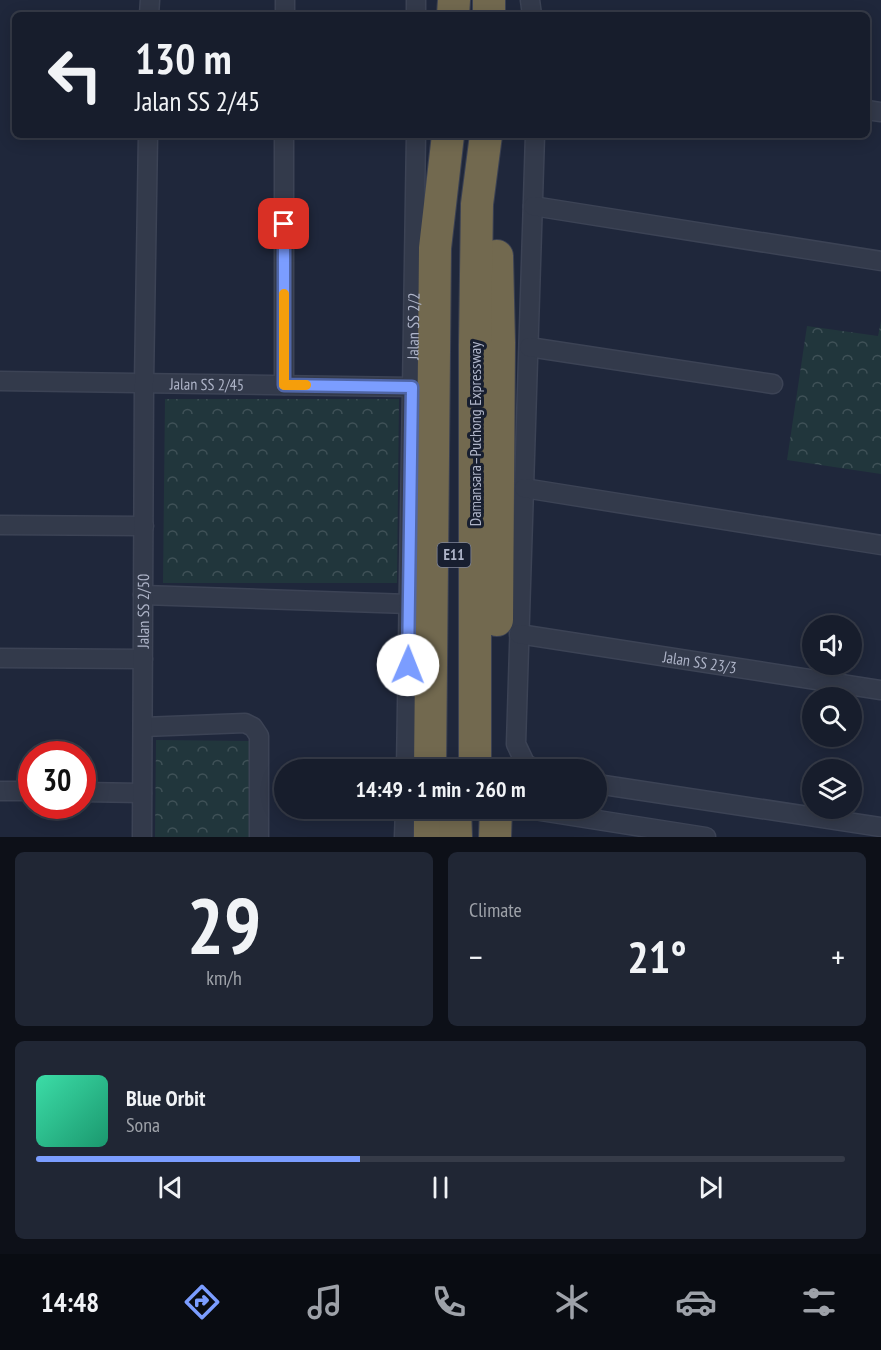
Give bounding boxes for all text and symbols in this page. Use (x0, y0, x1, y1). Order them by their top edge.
text: 130 m (135, 31, 232, 86)
icon: left (36, 36, 114, 114)
text: Jalan SS 2/45 (135, 84, 260, 118)
pin (258, 198, 309, 249)
icon: arrive (267, 207, 300, 240)
street label: Jalan SS 2/2 (402, 292, 424, 361)
street label: Damansara–Puchong Expressway (465, 342, 485, 526)
street label: Jalan SS 2/45 (169, 373, 244, 395)
road number: E11 (438, 543, 470, 567)
street label: Jalan SS 2/50 (133, 574, 153, 649)
map controls (802, 615, 862, 819)
button: sound (802, 615, 862, 675)
position arrow (376, 633, 440, 697)
street label: Jalan SS 23/3 (661, 646, 738, 678)
button: search (802, 687, 862, 747)
speed limit sign: 30 (18, 741, 96, 819)
button: layers (802, 759, 862, 819)
text: 14:49 · 1 min · 260 m (355, 775, 526, 803)
text: 29 (187, 875, 261, 976)
text: Climate (469, 897, 522, 923)
text: 21° (627, 927, 687, 985)
text: − (469, 935, 483, 978)
text: + (831, 935, 845, 978)
text: km/h (206, 965, 242, 991)
text: Blue Orbit (126, 1084, 205, 1112)
text: Sona (126, 1112, 160, 1138)
icon: previous (154, 1171, 187, 1204)
icon: pause (424, 1171, 457, 1204)
icon: next (694, 1171, 727, 1204)
icon: directions (181, 1281, 223, 1323)
icon: music (304, 1281, 346, 1323)
icon: phone (428, 1281, 470, 1323)
icon: climate (551, 1281, 593, 1323)
icon: car (675, 1281, 717, 1323)
icon: filters (798, 1281, 840, 1323)
text: 14:48 (41, 1285, 99, 1319)

